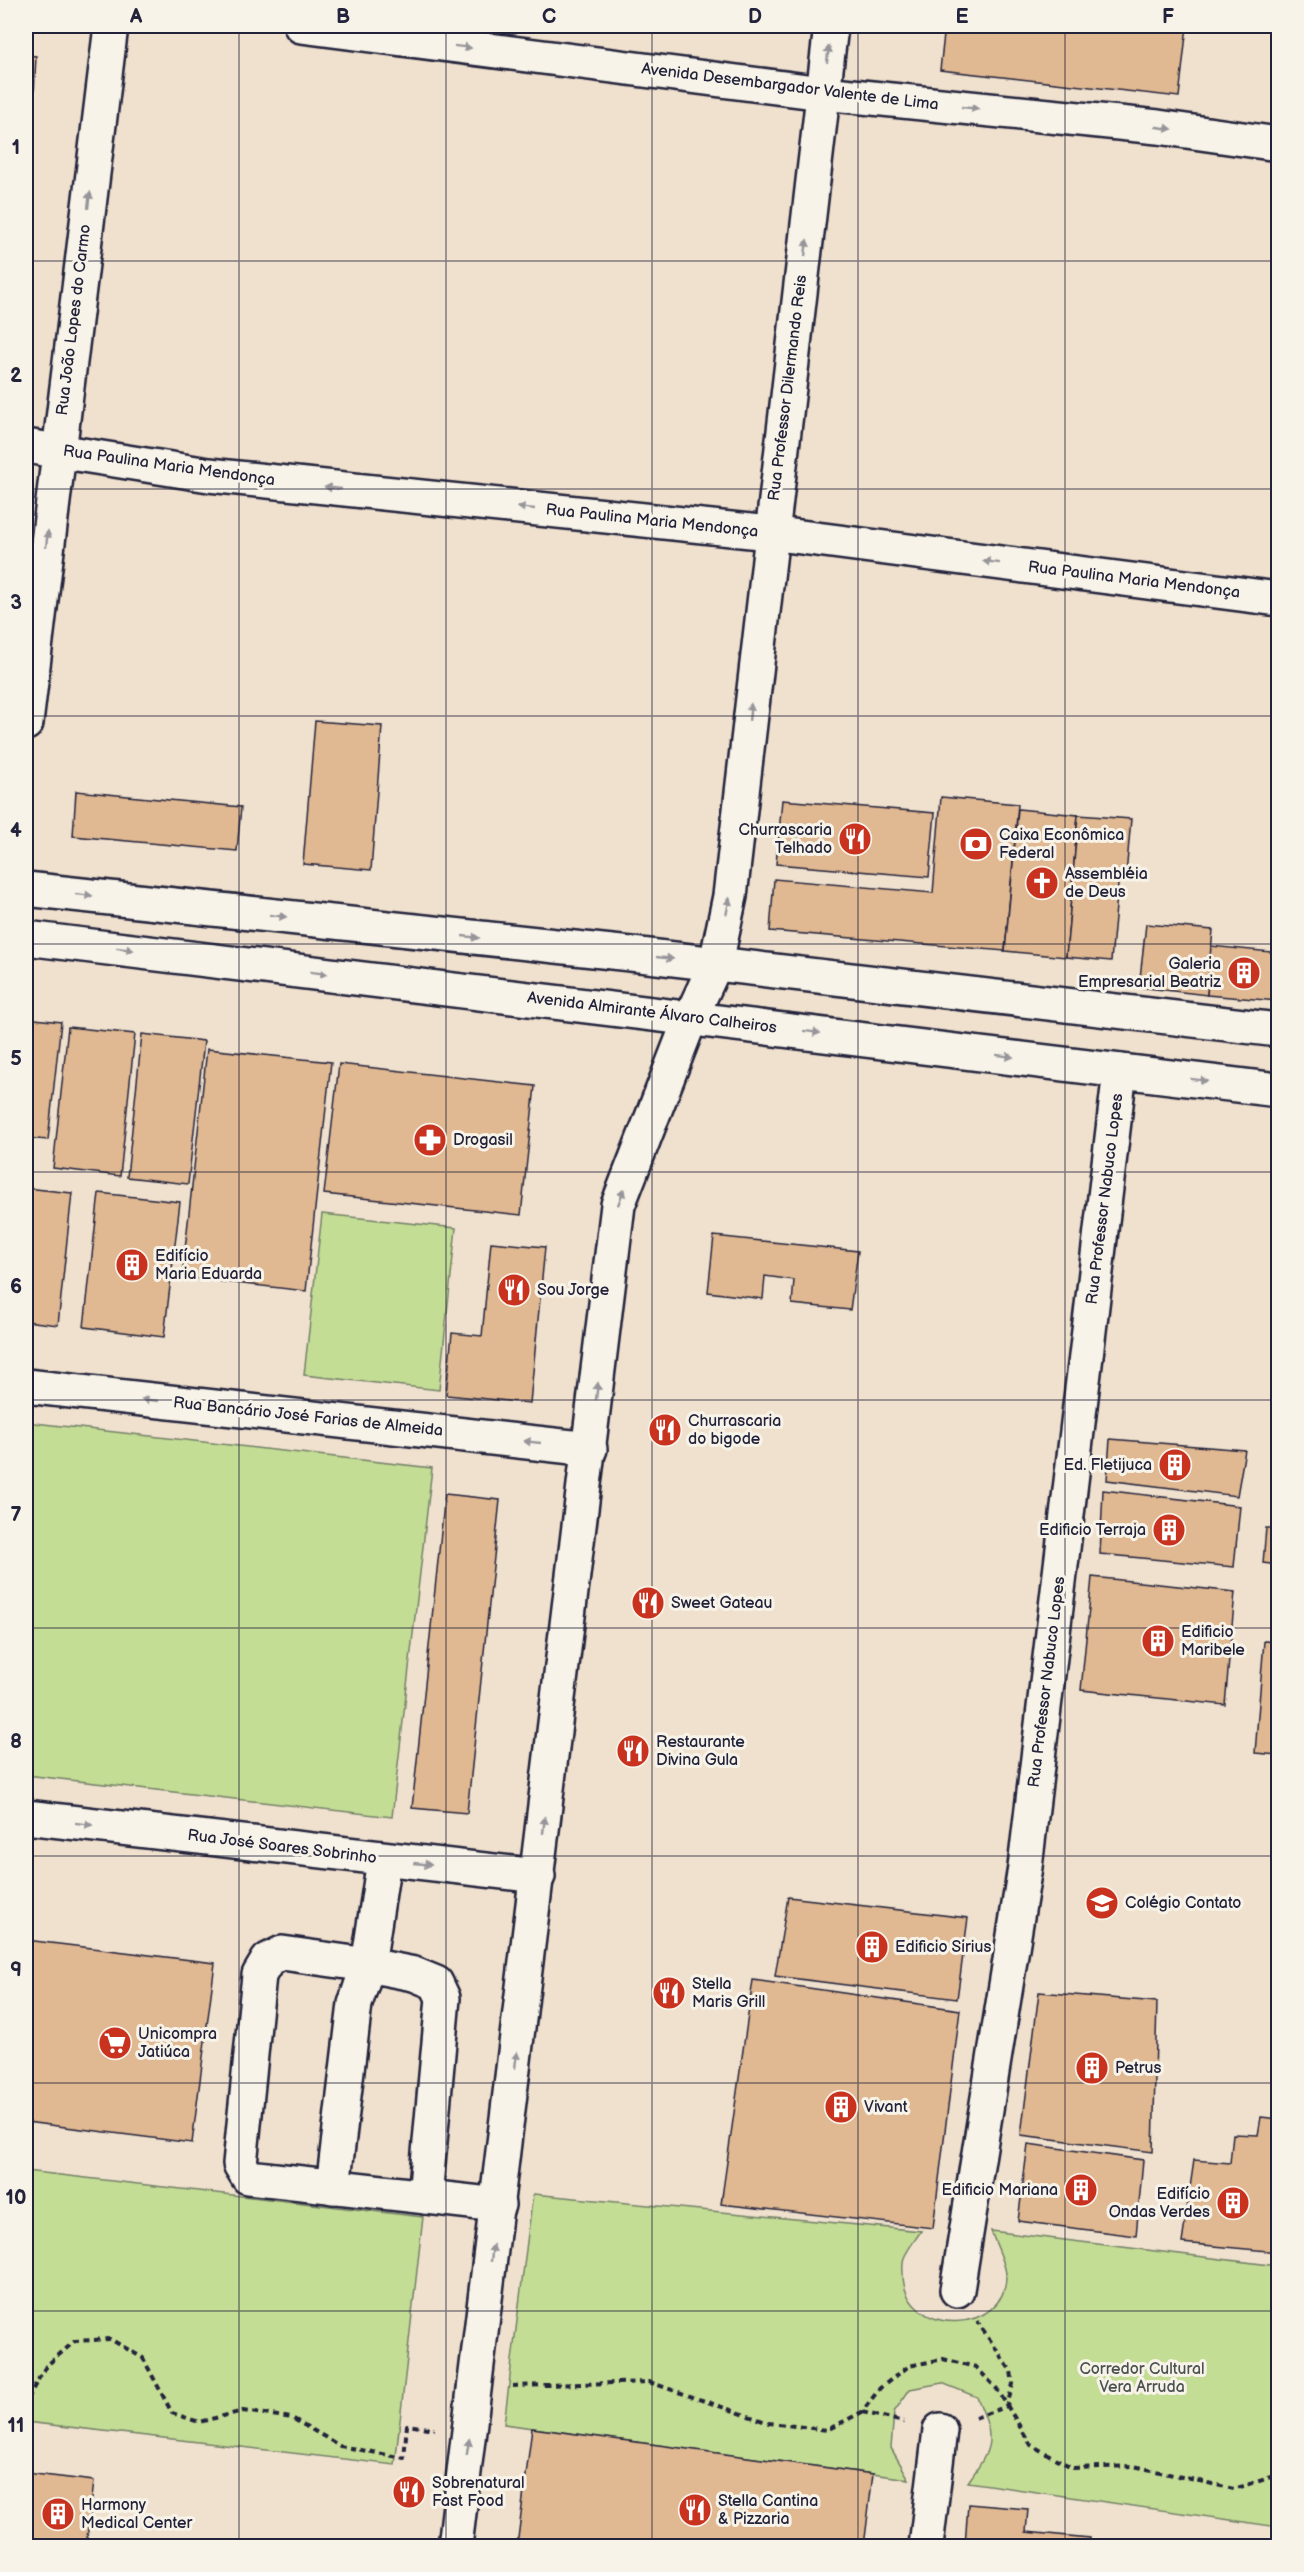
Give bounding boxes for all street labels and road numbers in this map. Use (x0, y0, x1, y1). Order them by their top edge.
street label: Avenida Desembargador Valente de Lima (640, 59, 940, 115)
street label: Rua João Lopes do Carmo (53, 223, 95, 417)
street label: Rua Professor Dilermando Reis (765, 274, 811, 502)
street label: Rua Paulina Maria Mendonça (62, 442, 276, 490)
street label: Rua Paulina Maria Mendonça (545, 500, 759, 542)
street label: Rua Paulina Maria Mendonça (1027, 558, 1241, 602)
street label: Avenida Almirante Álvaro Calheiros (526, 986, 778, 1038)
street label: Rua Professor Nabuco Lopes (1083, 1092, 1127, 1306)
street label: Rua Bancário José Farias de Almeida (172, 1393, 444, 1441)
street label: Rua Professor Nabuco Lopes (1025, 1575, 1069, 1789)
street label: Rua José Soares Sobrinho (186, 1826, 378, 1868)

